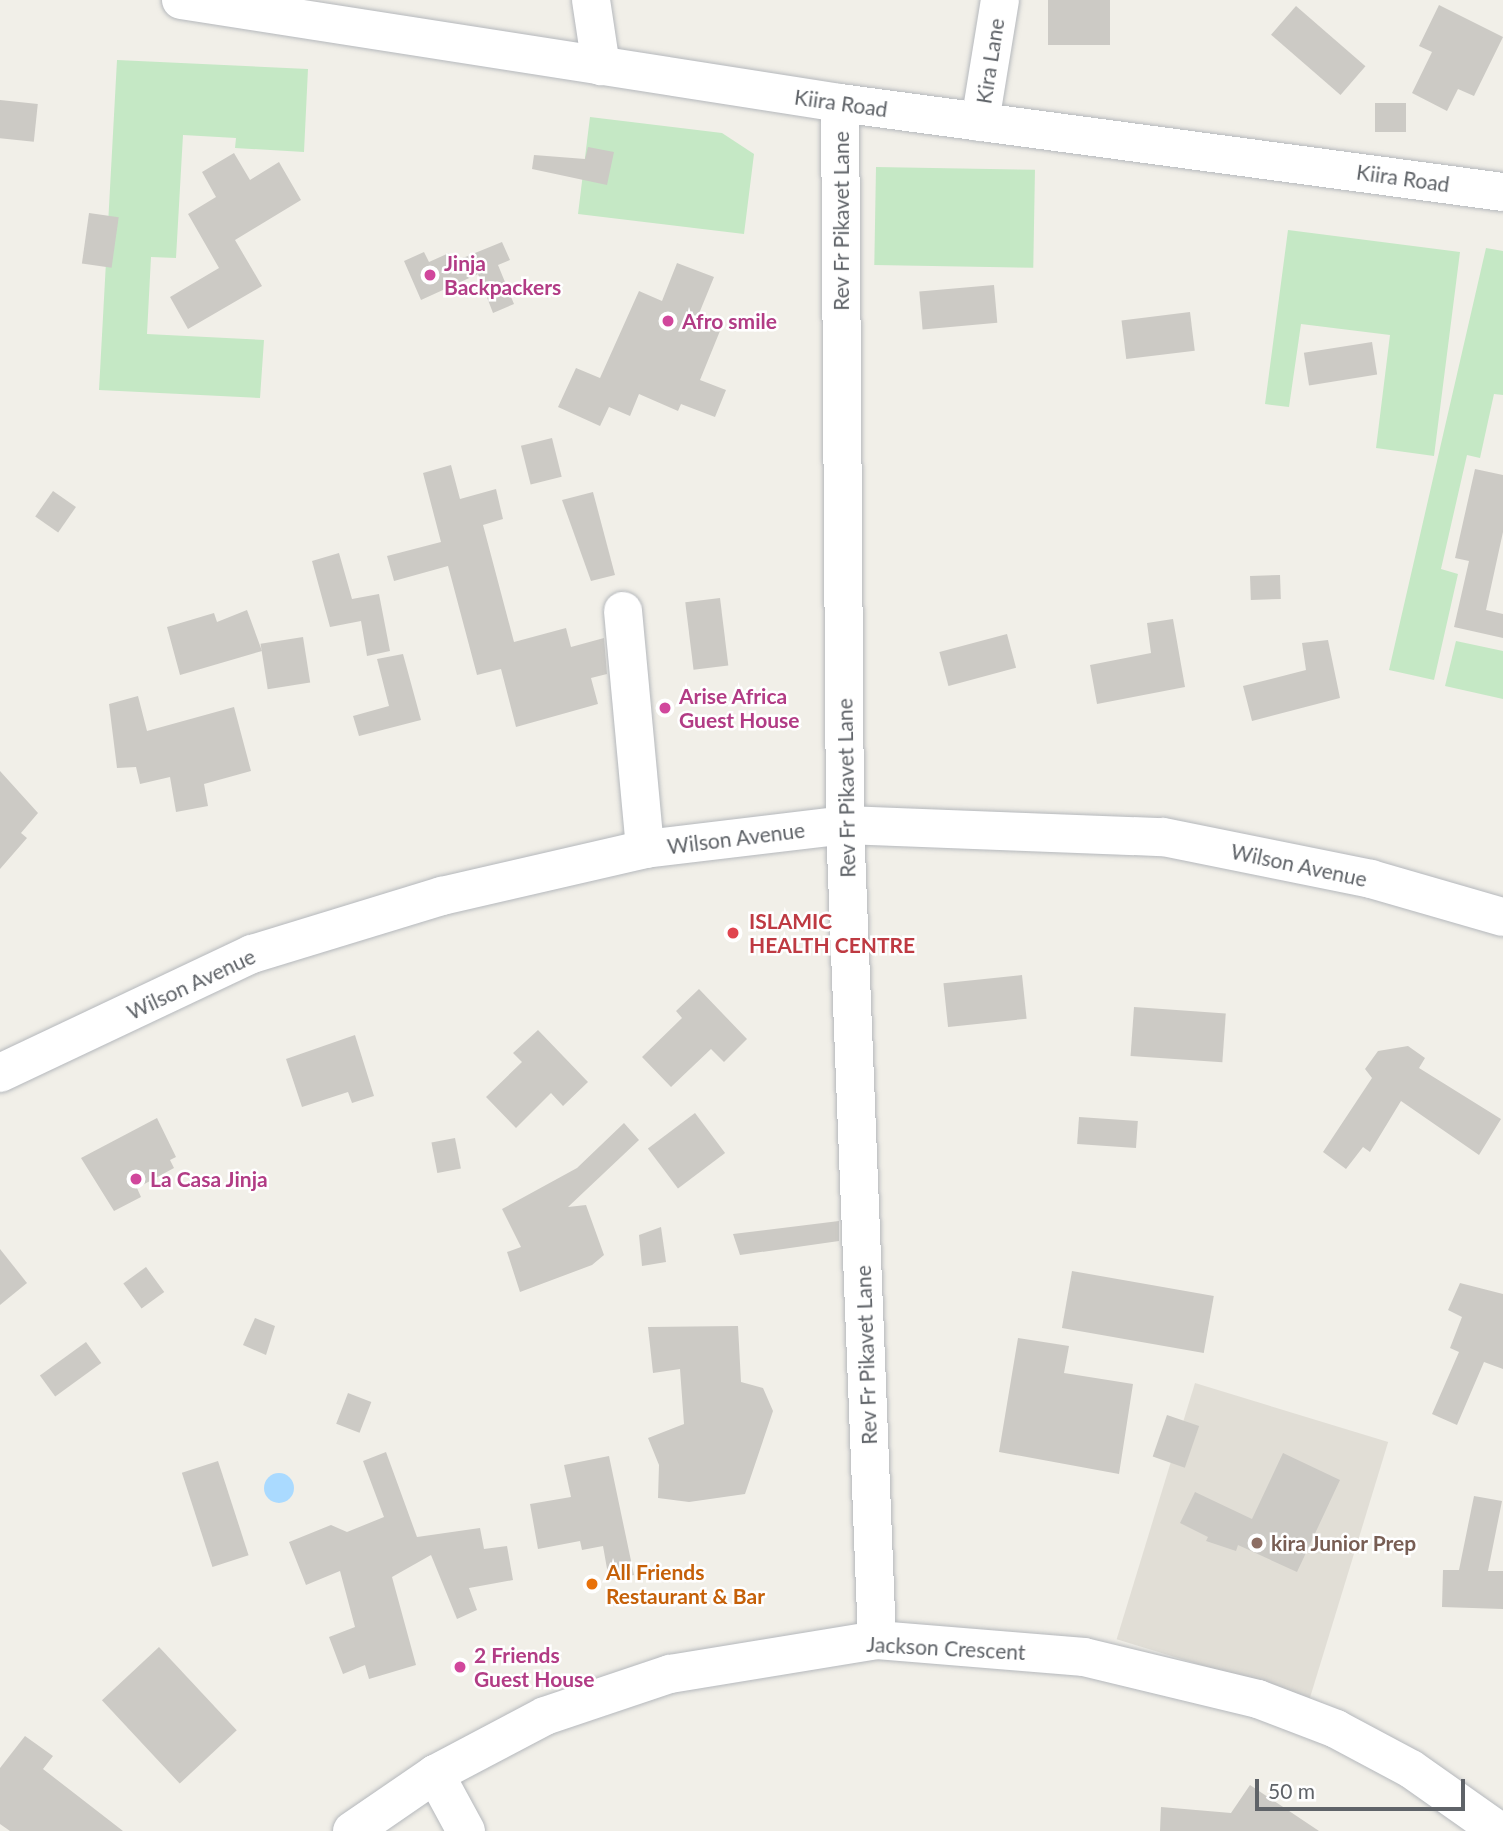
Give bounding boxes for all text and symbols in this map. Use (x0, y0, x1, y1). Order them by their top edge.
street label: Kira Lane (971, 16, 1009, 106)
street label: Kiira Road (793, 84, 889, 122)
street label: Rev Fr Pikavet Lane (828, 131, 854, 311)
street label: Kiira Road (1355, 159, 1451, 197)
place label: Jinja Backpackers (444, 250, 561, 300)
marker: Jinja Backpackers (422, 267, 438, 283)
place label: Afro smile (682, 308, 777, 334)
marker: Afro smile (660, 313, 676, 329)
place label: Arise Africa Guest House (679, 683, 799, 733)
street label: Rev Fr Pikavet Lane (832, 698, 860, 878)
marker: Arise Africa Guest House (657, 700, 673, 716)
street label: Wilson Avenue (665, 817, 807, 859)
street label: Wilson Avenue (1228, 838, 1370, 892)
place label: ISLAMIC HEALTH CENTRE (749, 908, 915, 958)
marker: ISLAMIC HEALTH CENTRE (723, 923, 743, 943)
street label: Wilson Avenue (123, 943, 259, 1025)
place label: La Casa Jinja (150, 1166, 268, 1192)
marker: La Casa Jinja (128, 1171, 144, 1187)
street label: Rev Fr Pikavet Lane (850, 1264, 882, 1446)
place label: kira Junior Prep (1271, 1530, 1417, 1556)
marker: kira Junior Prep (1249, 1535, 1265, 1551)
place label: All Friends Restaurant & Bar (606, 1559, 765, 1609)
marker: All Friends Restaurant & Bar (584, 1576, 600, 1592)
street label: Jackson Crescent (866, 1631, 1026, 1665)
place label: 2 Friends Guest House (474, 1642, 594, 1692)
marker: 2 Friends Guest House (452, 1659, 468, 1675)
scale bar (1258, 1764, 1468, 1808)
text: 50 m (1268, 1778, 1315, 1803)

